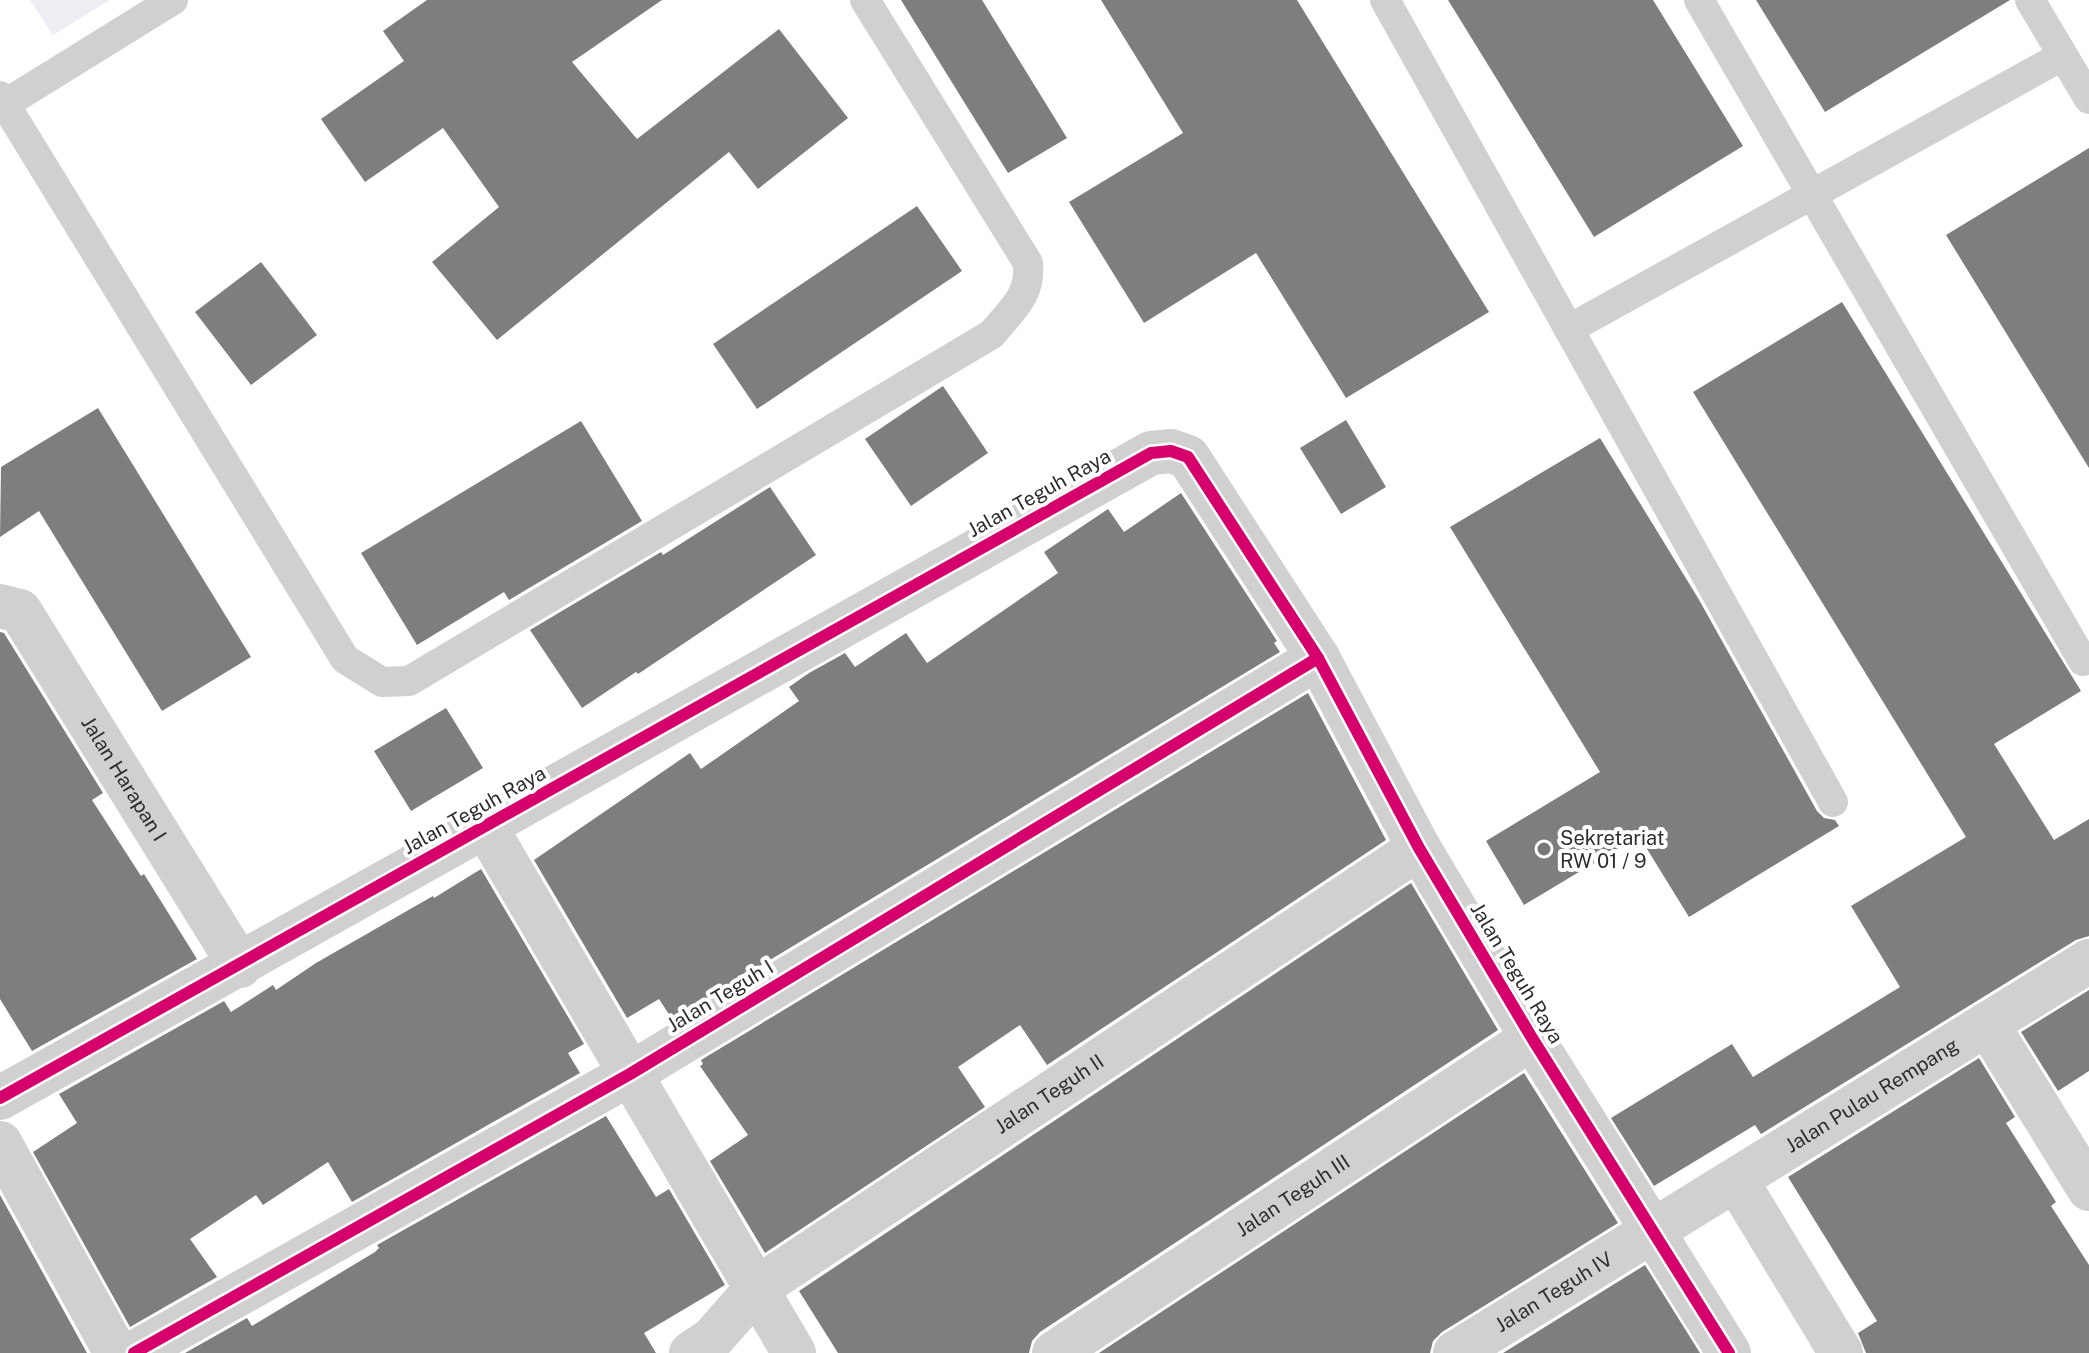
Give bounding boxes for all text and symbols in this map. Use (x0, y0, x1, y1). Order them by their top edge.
street label: Jalan Teguh Raya (963, 444, 1115, 542)
street label: Jalan Harapan I (76, 712, 172, 845)
street label: Jalan Teguh Raya (398, 761, 550, 859)
place label: Sekretariat RW 01 / 9 (1560, 826, 1664, 873)
marker: Sekretariat RW 01 / 9 (1535, 840, 1553, 858)
street label: Jalan Teguh Raya (1466, 898, 1568, 1048)
street label: Jalan Teguh I (662, 955, 778, 1037)
street label: Jalan Pulau Rempang (1781, 1033, 1963, 1158)
street label: Jalan Teguh II (990, 1049, 1108, 1139)
street label: Jalan Teguh III (1231, 1149, 1354, 1242)
street label: Jalan Teguh IV (1491, 1247, 1617, 1337)

